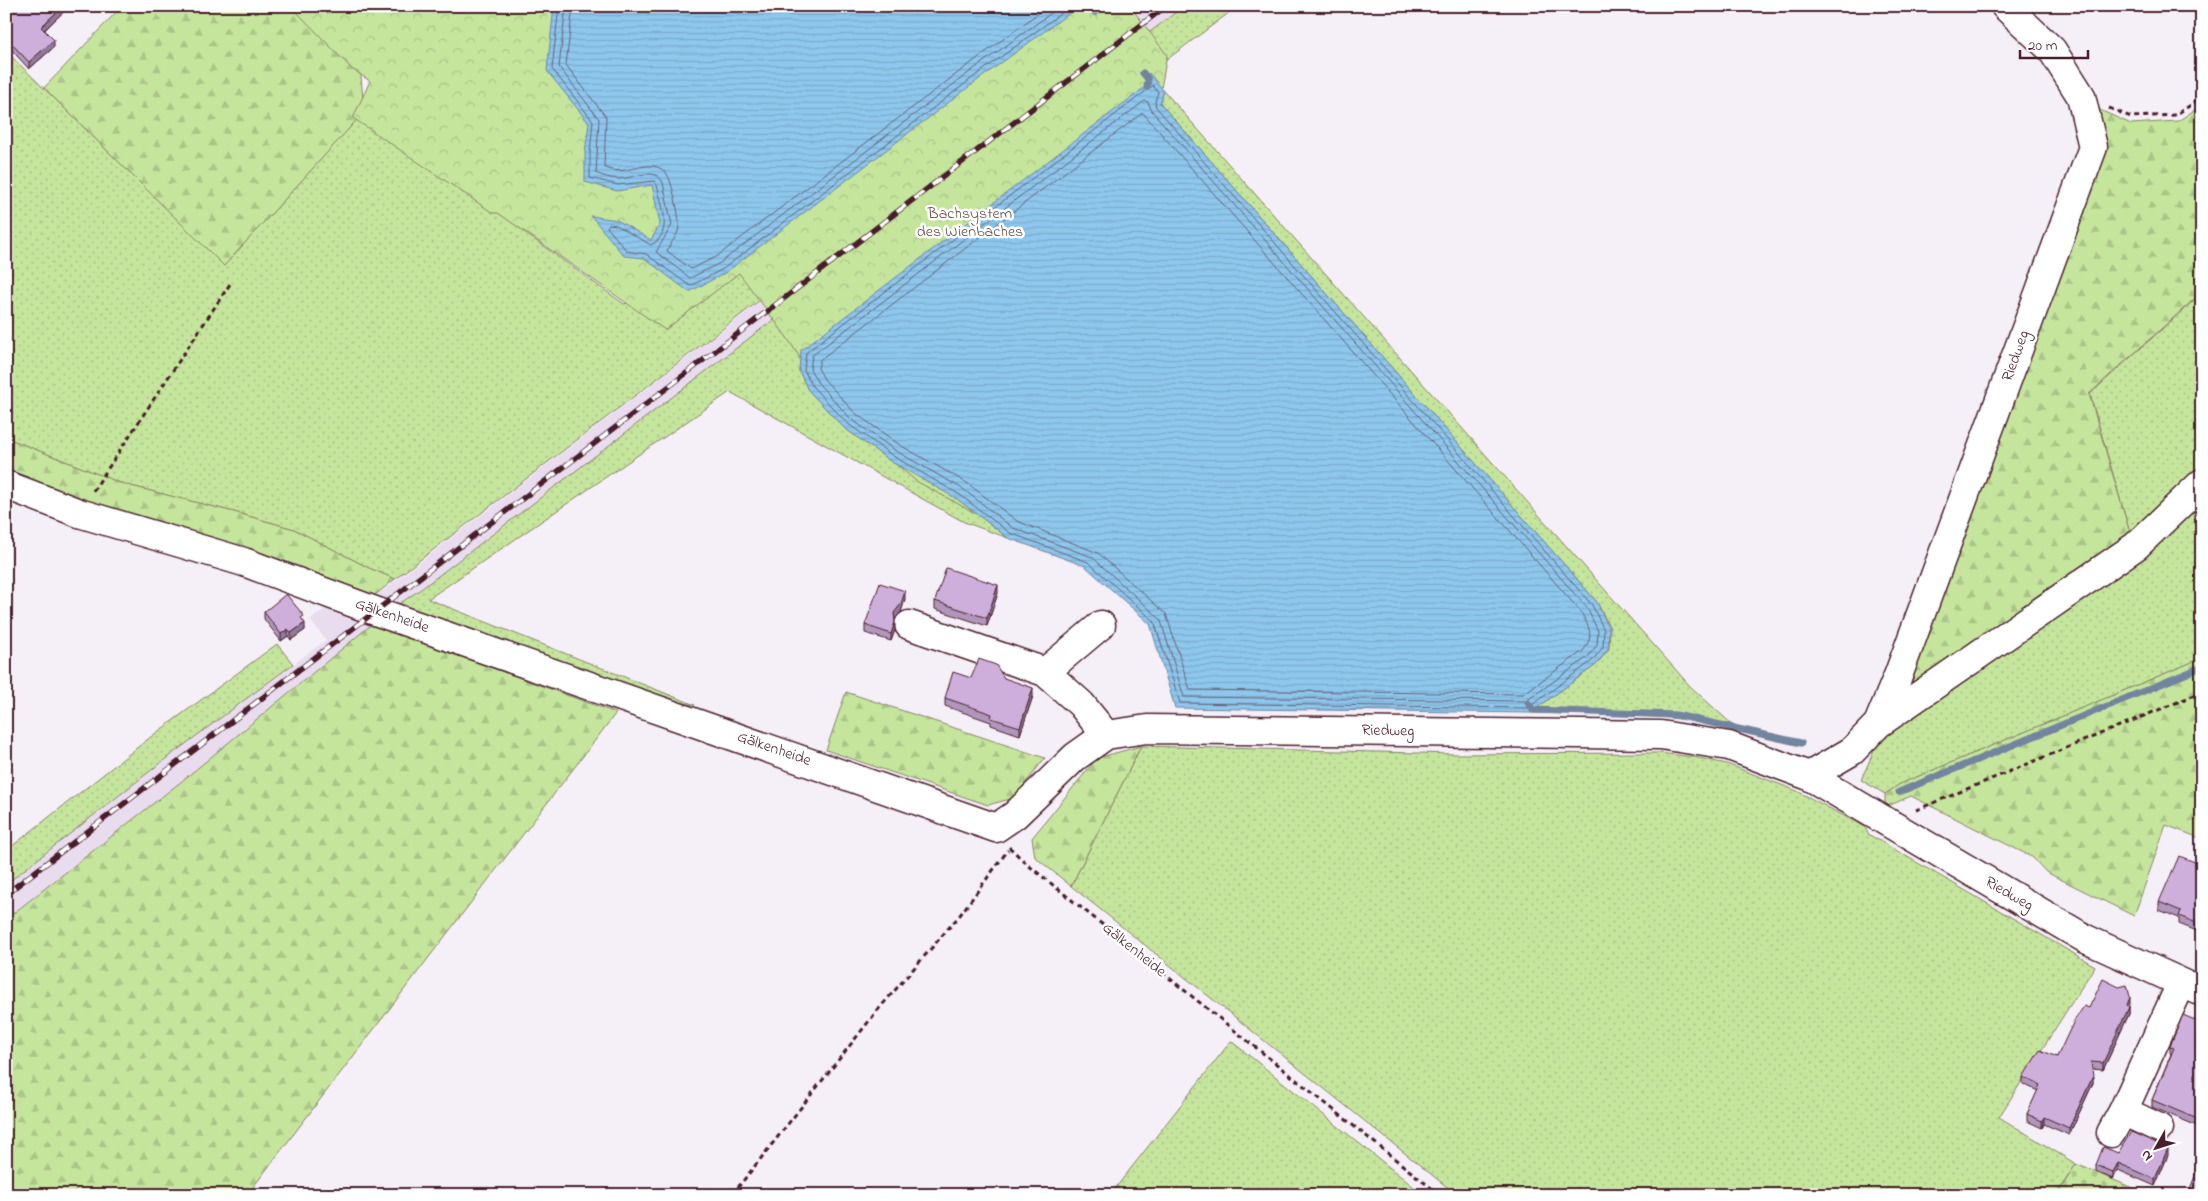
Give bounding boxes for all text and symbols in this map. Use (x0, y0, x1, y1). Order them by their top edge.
scale bar (2020, 28, 2088, 60)
text: 20 m (2028, 35, 2058, 57)
park label: Bachsystem des Wienbaches (917, 202, 1023, 244)
street label: Riedweg (1996, 327, 2036, 385)
street label: Gälkenheide (352, 592, 433, 640)
street label: Riedweg (1361, 719, 1415, 743)
street label: Gälkenheide (734, 725, 815, 773)
street label: Riedweg (1980, 870, 2038, 918)
street label: Gälkenheide (1097, 917, 1172, 984)
north arrow (2130, 1124, 2180, 1174)
text: N (2136, 1145, 2158, 1166)

